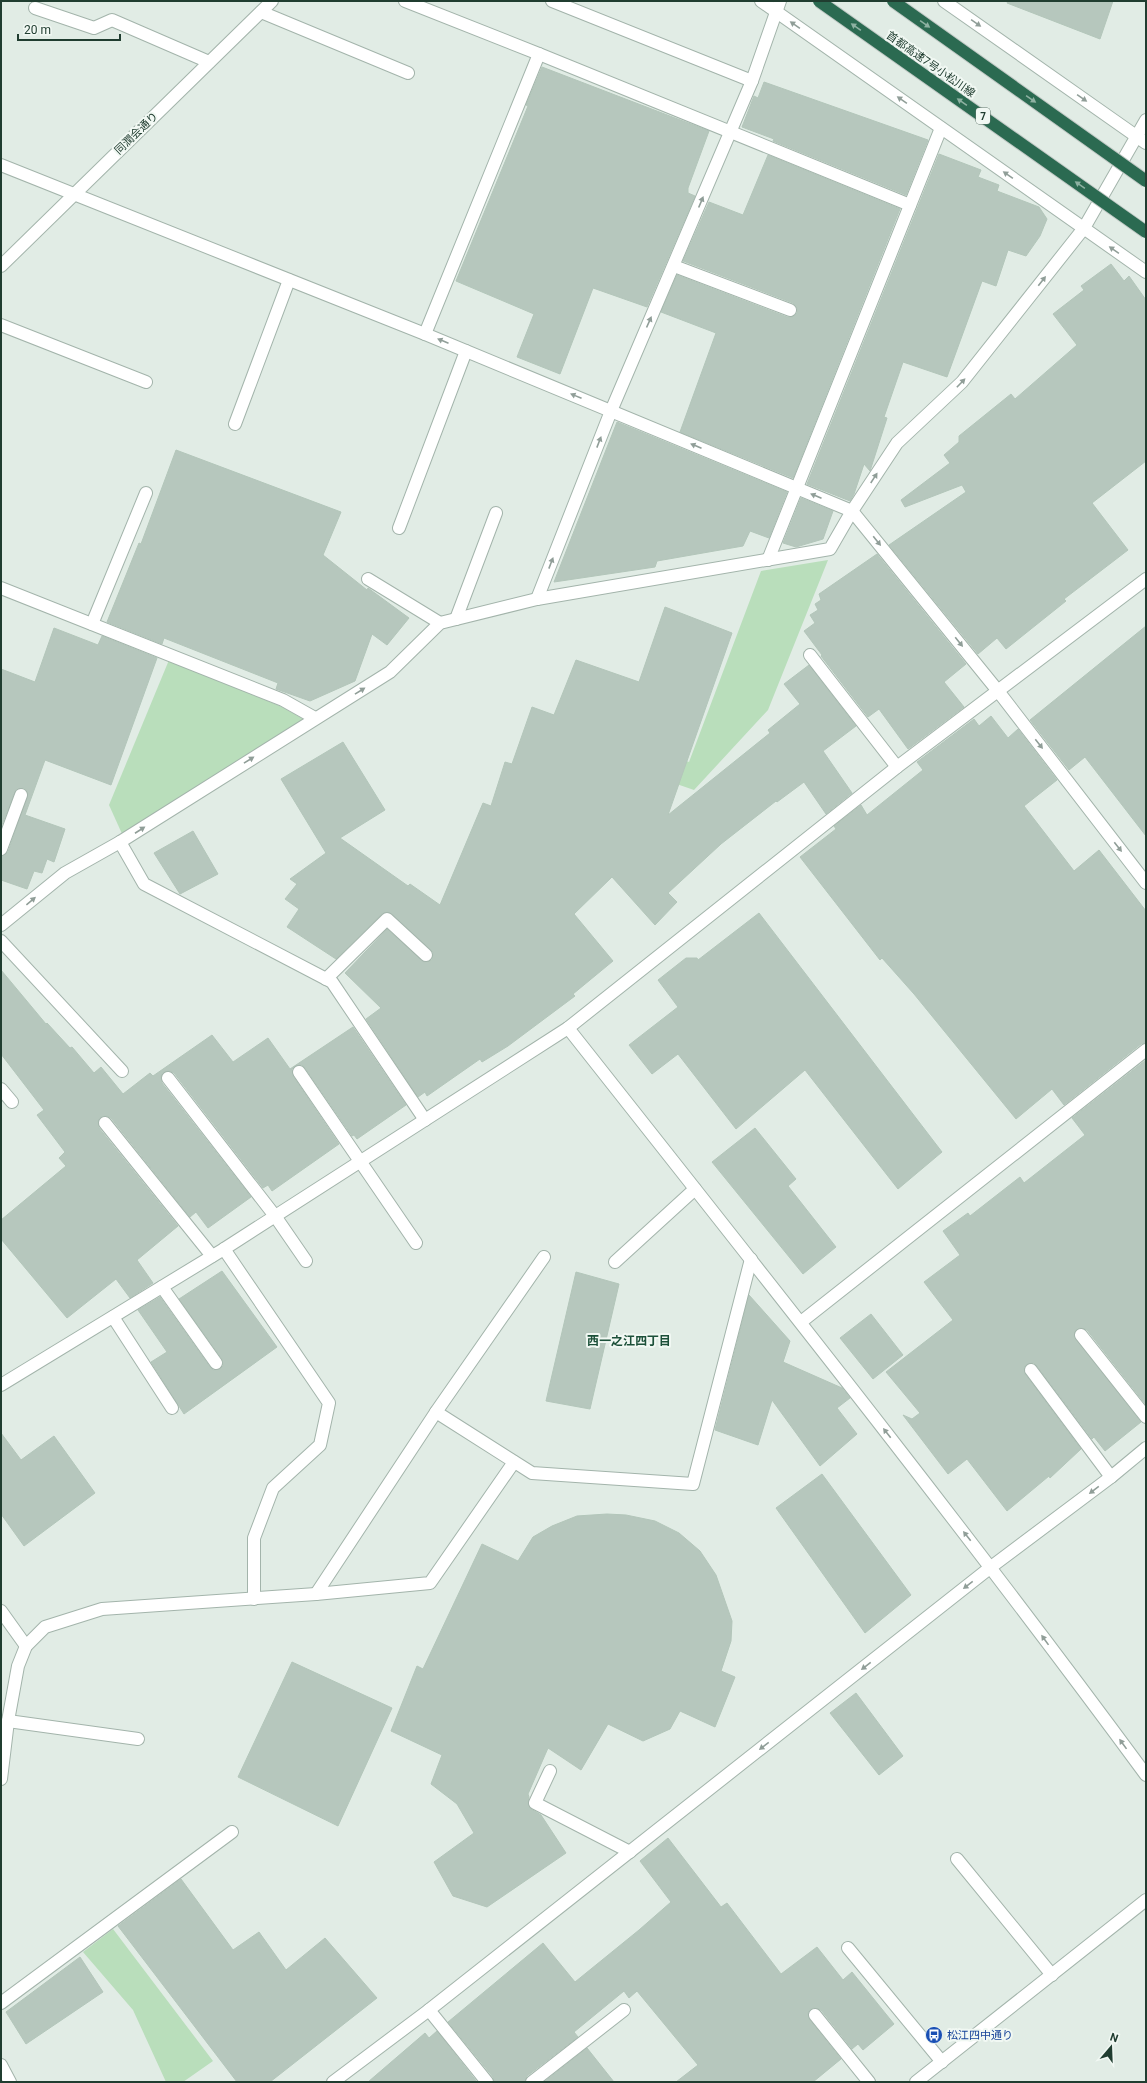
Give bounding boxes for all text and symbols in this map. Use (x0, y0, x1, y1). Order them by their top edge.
scale bar (18, 16, 120, 42)
one-way arrow (971, 19, 981, 27)
one-way arrow (919, 20, 930, 28)
one-way arrow (790, 21, 801, 29)
text: 20 m (24, 23, 51, 37)
one-way arrow (851, 23, 862, 31)
street label: 首都高速7号小松川線 (884, 29, 978, 100)
one-way arrow (1077, 94, 1088, 102)
one-way arrow (1025, 95, 1036, 103)
one-way arrow (896, 96, 907, 104)
one-way arrow (957, 98, 968, 106)
road number: 7 (976, 108, 990, 124)
street label: 同潤会通り (112, 110, 161, 157)
one-way arrow (1003, 171, 1013, 179)
one-way arrow (1075, 181, 1085, 189)
one-way arrow (698, 197, 704, 208)
one-way arrow (1109, 246, 1119, 254)
one-way arrow (1038, 276, 1046, 287)
one-way arrow (646, 316, 653, 328)
one-way arrow (436, 338, 448, 344)
one-way arrow (956, 378, 966, 388)
one-way arrow (570, 393, 582, 399)
one-way arrow (596, 435, 602, 447)
one-way arrow (691, 443, 702, 449)
one-way arrow (870, 472, 877, 484)
one-way arrow (811, 493, 822, 499)
one-way arrow (872, 536, 881, 547)
one-way arrow (549, 556, 555, 568)
one-way arrow (954, 637, 963, 648)
one-way arrow (355, 687, 365, 695)
one-way arrow (1035, 739, 1043, 750)
one-way arrow (244, 756, 254, 764)
one-way arrow (134, 826, 146, 833)
one-way arrow (1114, 842, 1123, 853)
one-way arrow (26, 896, 37, 905)
district label: 西一之江四丁目 (587, 1334, 671, 1348)
one-way arrow (883, 1428, 891, 1439)
one-way arrow (1088, 1485, 1099, 1494)
one-way arrow (962, 1530, 971, 1541)
one-way arrow (963, 1581, 974, 1590)
one-way arrow (1041, 1634, 1049, 1645)
one-way arrow (860, 1661, 871, 1670)
one-way arrow (1119, 1738, 1127, 1749)
one-way arrow (758, 1742, 769, 1751)
bus stop icon: 松江四中通り (924, 2025, 944, 2045)
north arrow (1091, 2027, 1131, 2067)
place label: 松江四中通り (947, 2029, 1013, 2042)
text: N (1108, 2031, 1120, 2046)

